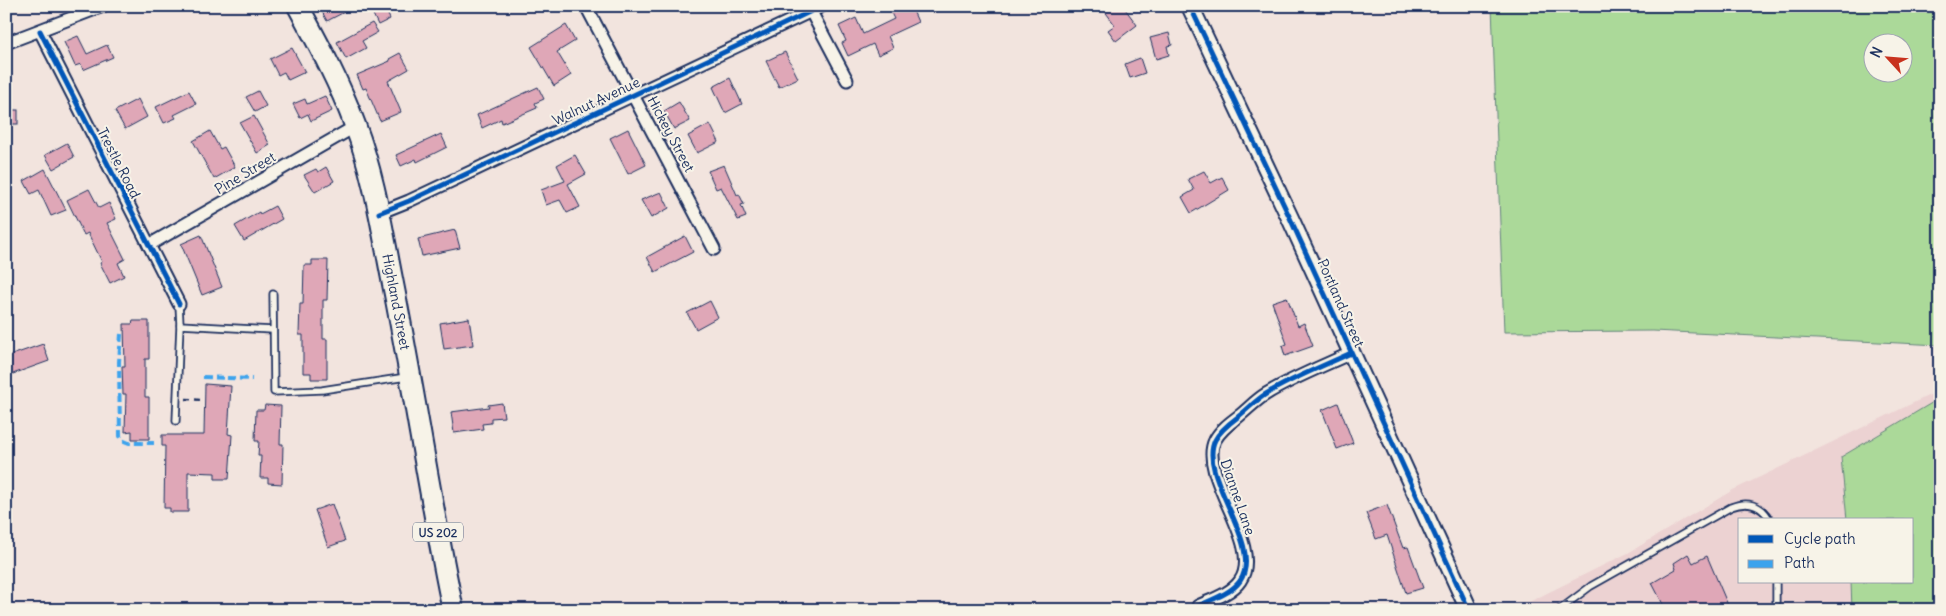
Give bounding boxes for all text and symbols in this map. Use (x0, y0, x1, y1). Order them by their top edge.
north arrow (1864, 32, 1914, 82)
text: N (1866, 44, 1887, 61)
street label: Walnut Avenue (549, 73, 643, 129)
street label: Hickey Street (643, 93, 699, 175)
street label: Trestle Road (93, 125, 145, 201)
street label: Pine Street (211, 148, 279, 198)
street label: Highland Street (378, 253, 414, 352)
street label: Portland Street (1314, 256, 1369, 350)
street label: Dianne Lane (1217, 457, 1259, 537)
legend (1738, 518, 1914, 584)
road number: US 202 (413, 522, 463, 542)
text: Cycle path (1784, 529, 1856, 548)
text: Path (1784, 553, 1815, 572)

